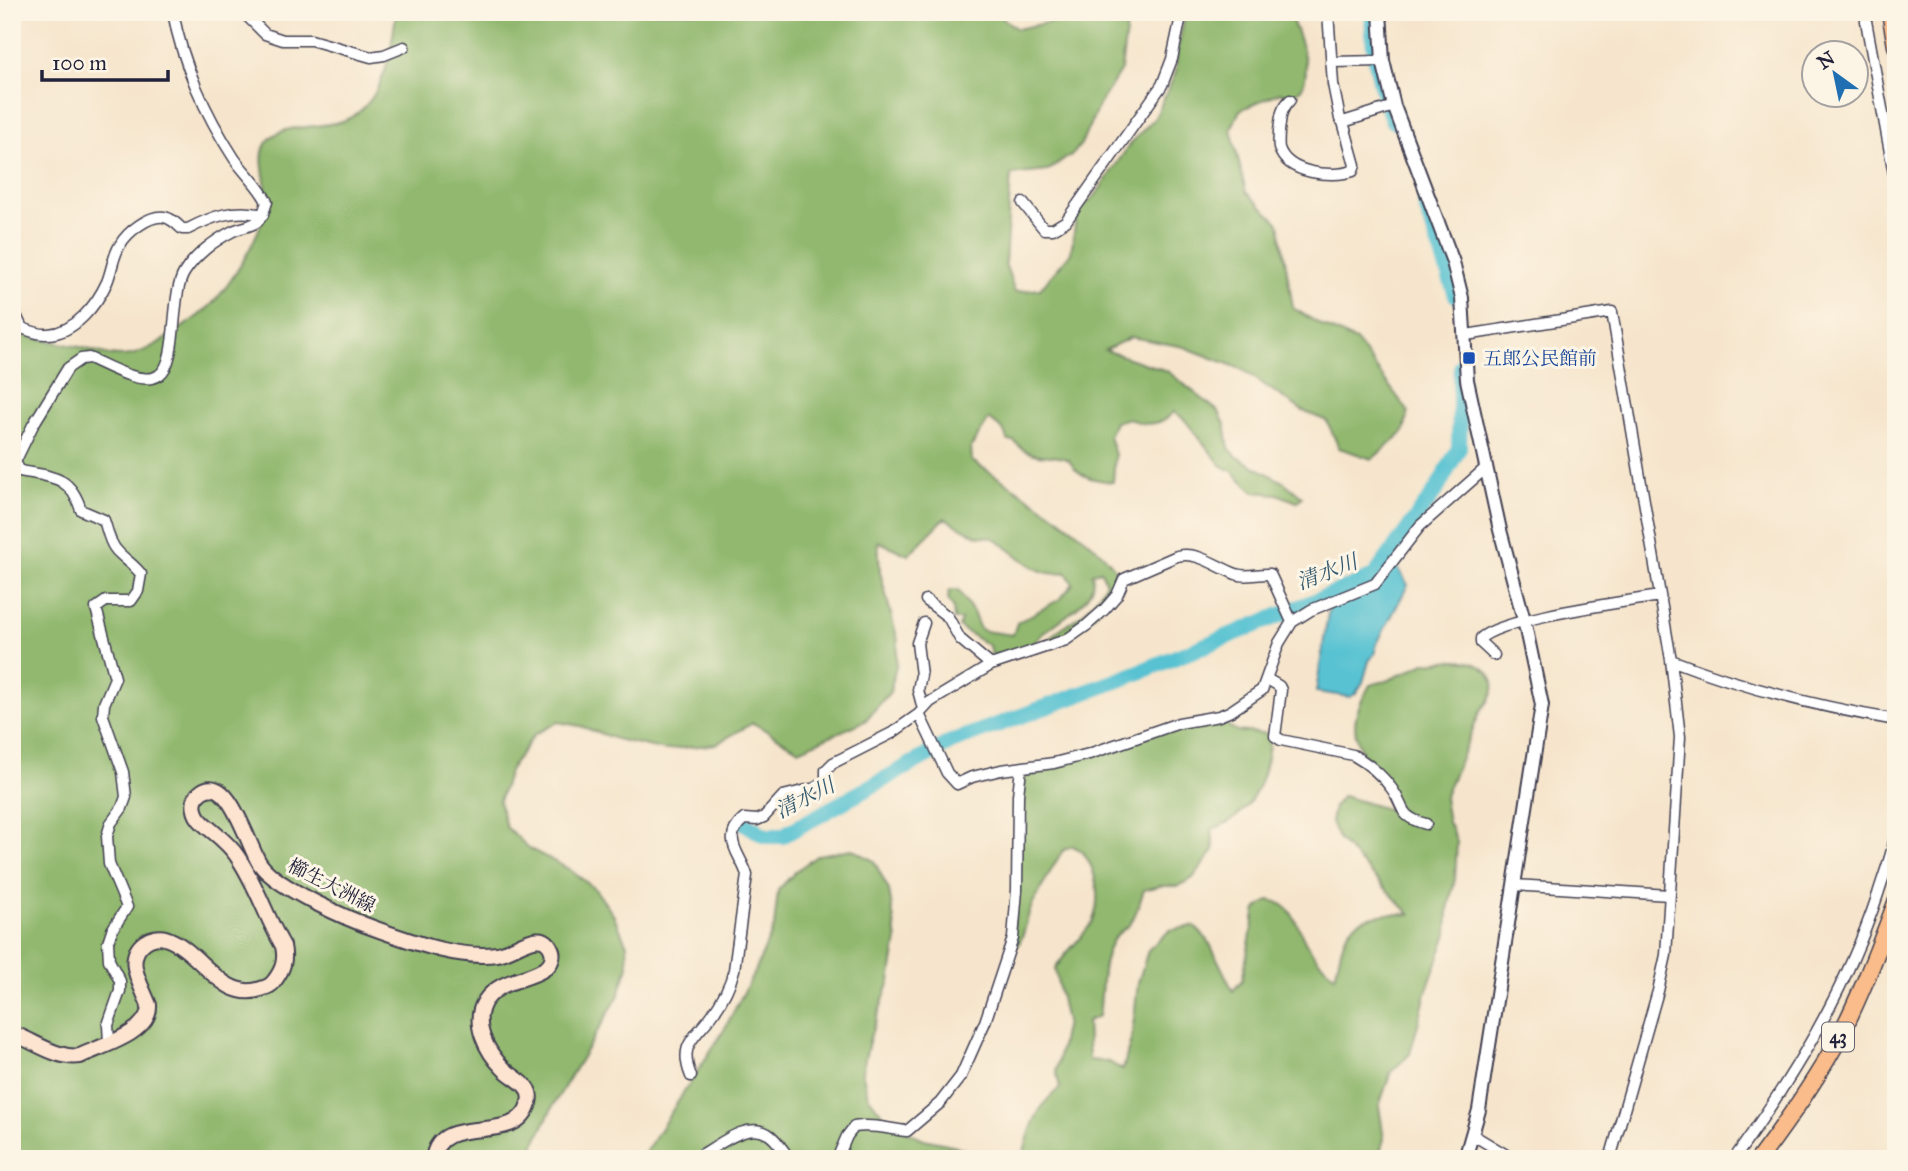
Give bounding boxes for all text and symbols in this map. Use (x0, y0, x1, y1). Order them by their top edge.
scale bar (42, 38, 168, 82)
north arrow (1800, 38, 1870, 108)
text: N (1813, 46, 1839, 74)
text: 100 m (52, 50, 107, 76)
place label: 五郎公民館前 (1483, 347, 1597, 370)
marker: 五郎公民館前 (1461, 350, 1477, 366)
water label: 清水川 (1293, 548, 1363, 595)
water label: 清水川 (771, 771, 841, 824)
street label: 櫛生大洲線 (284, 854, 379, 917)
road number: 43 (1822, 1022, 1854, 1052)

